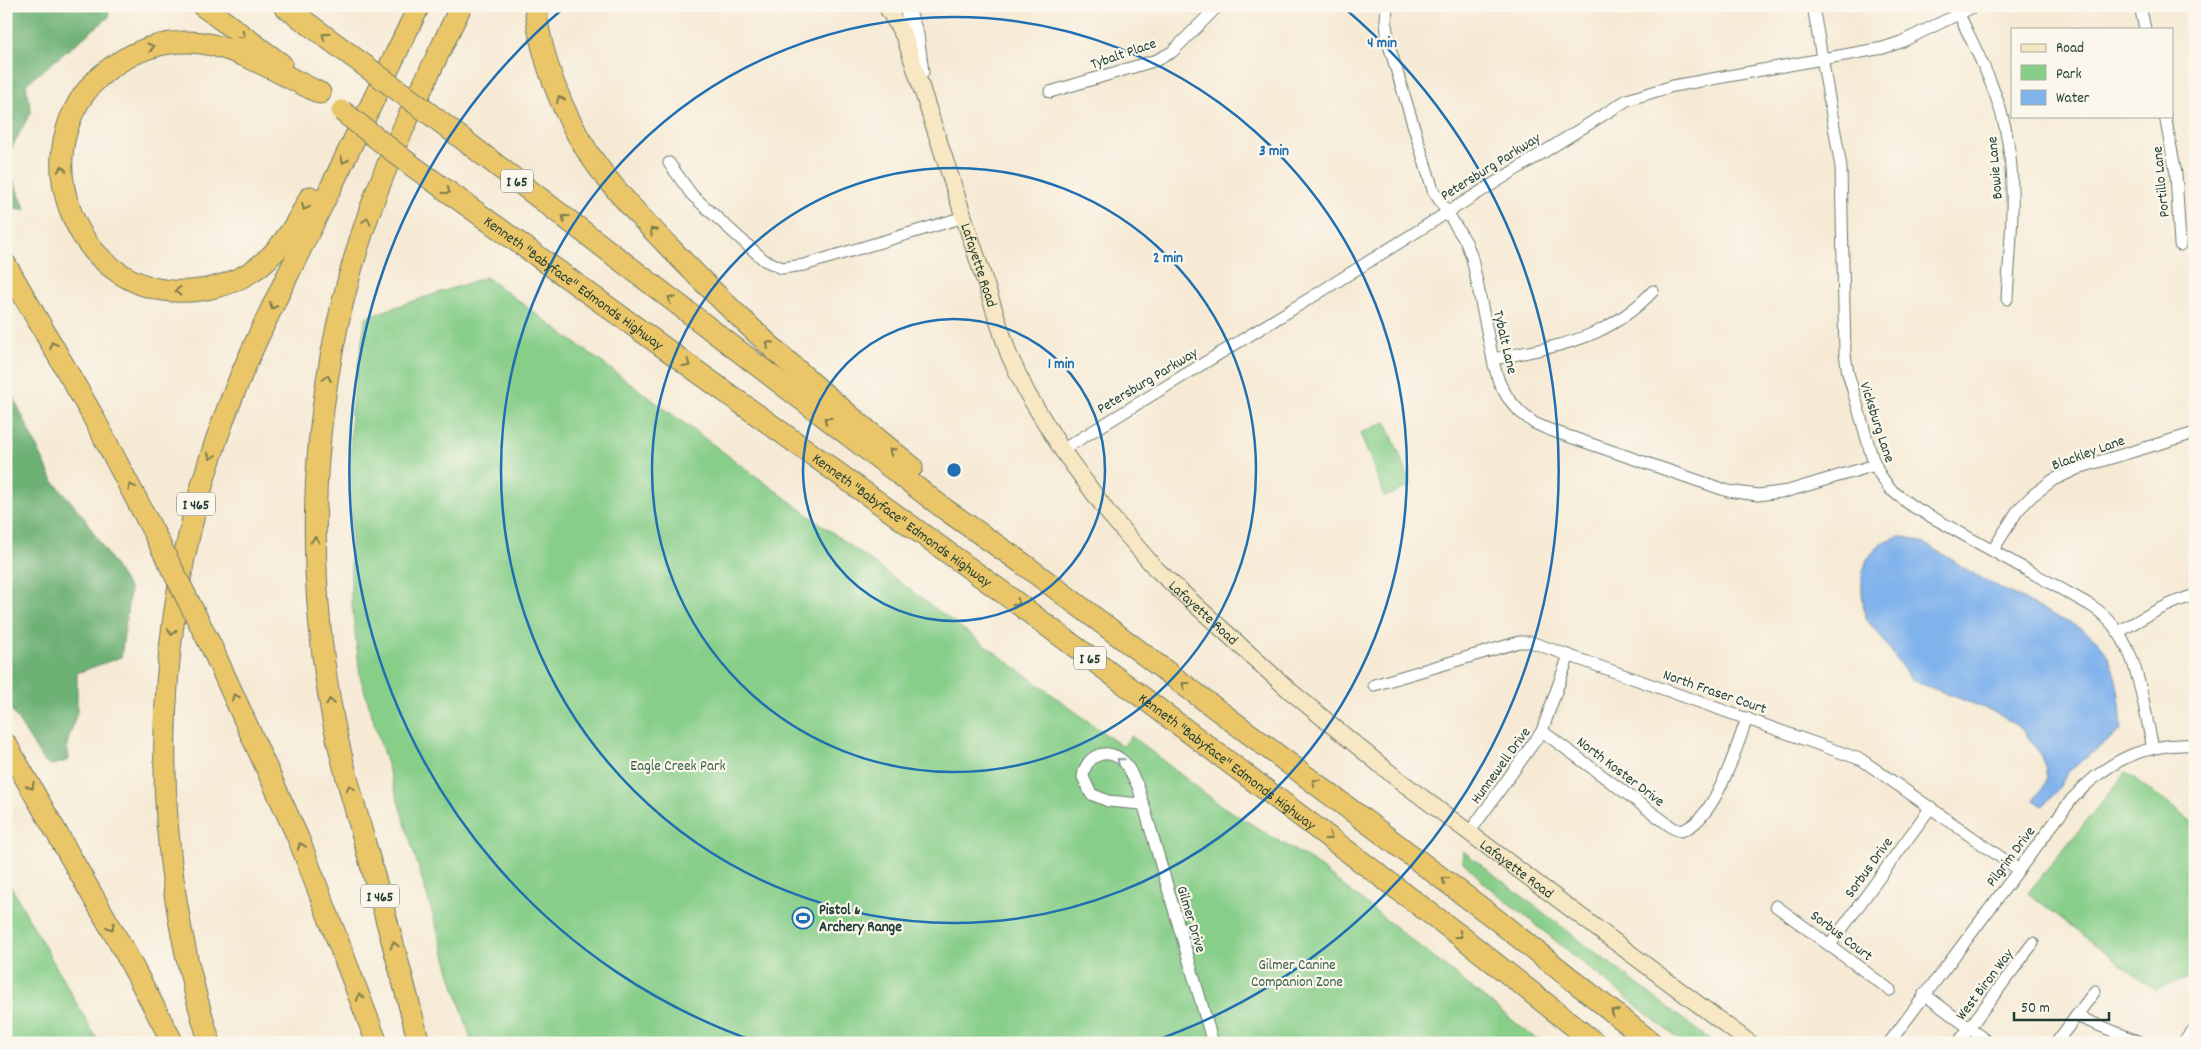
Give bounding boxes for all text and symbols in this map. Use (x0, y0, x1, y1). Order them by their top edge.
legend (2011, 28, 2174, 118)
one-way arrow (236, 29, 246, 38)
one-way arrow (321, 33, 330, 42)
street label: Tybalt Place (1088, 33, 1160, 76)
text: 4 min (1367, 33, 1397, 55)
text: Road (2056, 38, 2084, 60)
one-way arrow (146, 43, 155, 53)
text: Park (2056, 64, 2082, 86)
text: Water (2056, 88, 2090, 110)
one-way arrow (556, 95, 567, 104)
street label: Petersburg Parkway (1437, 128, 1546, 207)
street label: Bowie Lane (1982, 135, 2010, 200)
text: 3 min (1259, 141, 1289, 163)
street label: Portillo Lane (2147, 145, 2177, 218)
one-way arrow (340, 155, 350, 164)
one-way arrow (57, 164, 67, 172)
road number: I 65 (501, 170, 533, 192)
one-way arrow (441, 185, 451, 194)
one-way arrow (301, 202, 311, 211)
street label: Kenneth "Babyface" Edmonds Highway (478, 212, 668, 357)
one-way arrow (561, 215, 571, 224)
one-way arrow (361, 217, 371, 226)
street label: Lafayette Road (953, 221, 1002, 310)
one-way arrow (650, 227, 659, 236)
text: 2 min (1153, 248, 1183, 270)
one-way arrow (174, 285, 182, 296)
one-way arrow (667, 296, 677, 305)
one-way arrow (269, 301, 280, 310)
street label: Tybalt Lane (1486, 308, 1522, 377)
one-way arrow (49, 341, 59, 350)
one-way arrow (766, 341, 775, 350)
street label: Petersburg Parkway (1093, 342, 1203, 421)
text: 1 min (1048, 354, 1074, 376)
one-way arrow (681, 358, 691, 367)
one-way arrow (322, 374, 332, 383)
street label: Vicksburg Lane (1853, 379, 1900, 466)
one-way arrow (823, 417, 833, 426)
street label: Blackley Lane (2049, 430, 2129, 477)
one-way arrow (889, 448, 898, 456)
street label: Kenneth "Babyface" Edmonds Highway (807, 449, 996, 594)
one-way arrow (207, 452, 217, 460)
centre of rings (945, 461, 963, 479)
one-way arrow (127, 483, 137, 492)
road number: I 465 (177, 492, 215, 516)
one-way arrow (310, 536, 320, 544)
street label: Lafayette Road (1163, 576, 1242, 651)
one-way arrow (1011, 598, 1020, 606)
one-way arrow (167, 628, 178, 636)
road number: I 65 (1074, 646, 1106, 670)
street label: North Fraser Court (1660, 665, 1770, 721)
one-way arrow (1181, 682, 1191, 691)
street label: Kenneth "Babyface" Edmonds Highway (1133, 689, 1320, 837)
one-way arrow (230, 693, 241, 702)
one-way arrow (326, 697, 336, 706)
street label: Hunnewell Drive (1466, 723, 1537, 809)
street label: North Koster Drive (1571, 732, 1669, 813)
park label: Eagle Creek Park (630, 756, 726, 778)
one-way arrow (1117, 758, 1126, 767)
one-way arrow (25, 780, 35, 789)
one-way arrow (1312, 780, 1321, 788)
one-way arrow (345, 784, 356, 793)
street label: Pilgrim Drive (1982, 822, 2042, 892)
one-way arrow (1323, 832, 1332, 840)
street label: Sorbus Drive (1840, 833, 1899, 903)
street label: Lafayette Road (1474, 835, 1557, 905)
one-way arrow (297, 842, 307, 851)
one-way arrow (1441, 877, 1451, 886)
road number: I 465 (361, 884, 399, 908)
street label: Gilmer Drive (1170, 884, 1211, 956)
place label: Pistol & Archery Range (819, 900, 902, 939)
sports icon: Pistol & Archery Range (791, 906, 815, 930)
street label: Sorbus Court (1805, 906, 1877, 968)
one-way arrow (104, 922, 114, 931)
one-way arrow (1453, 930, 1462, 938)
one-way arrow (389, 941, 399, 949)
street label: West Biron Way (1951, 944, 2020, 1026)
park label: Gilmer Canine Companion Zone (1251, 955, 1343, 994)
scale bar (2014, 989, 2108, 1021)
one-way arrow (356, 993, 367, 1002)
text: 50 m (2021, 998, 2050, 1020)
one-way arrow (1610, 1009, 1620, 1018)

